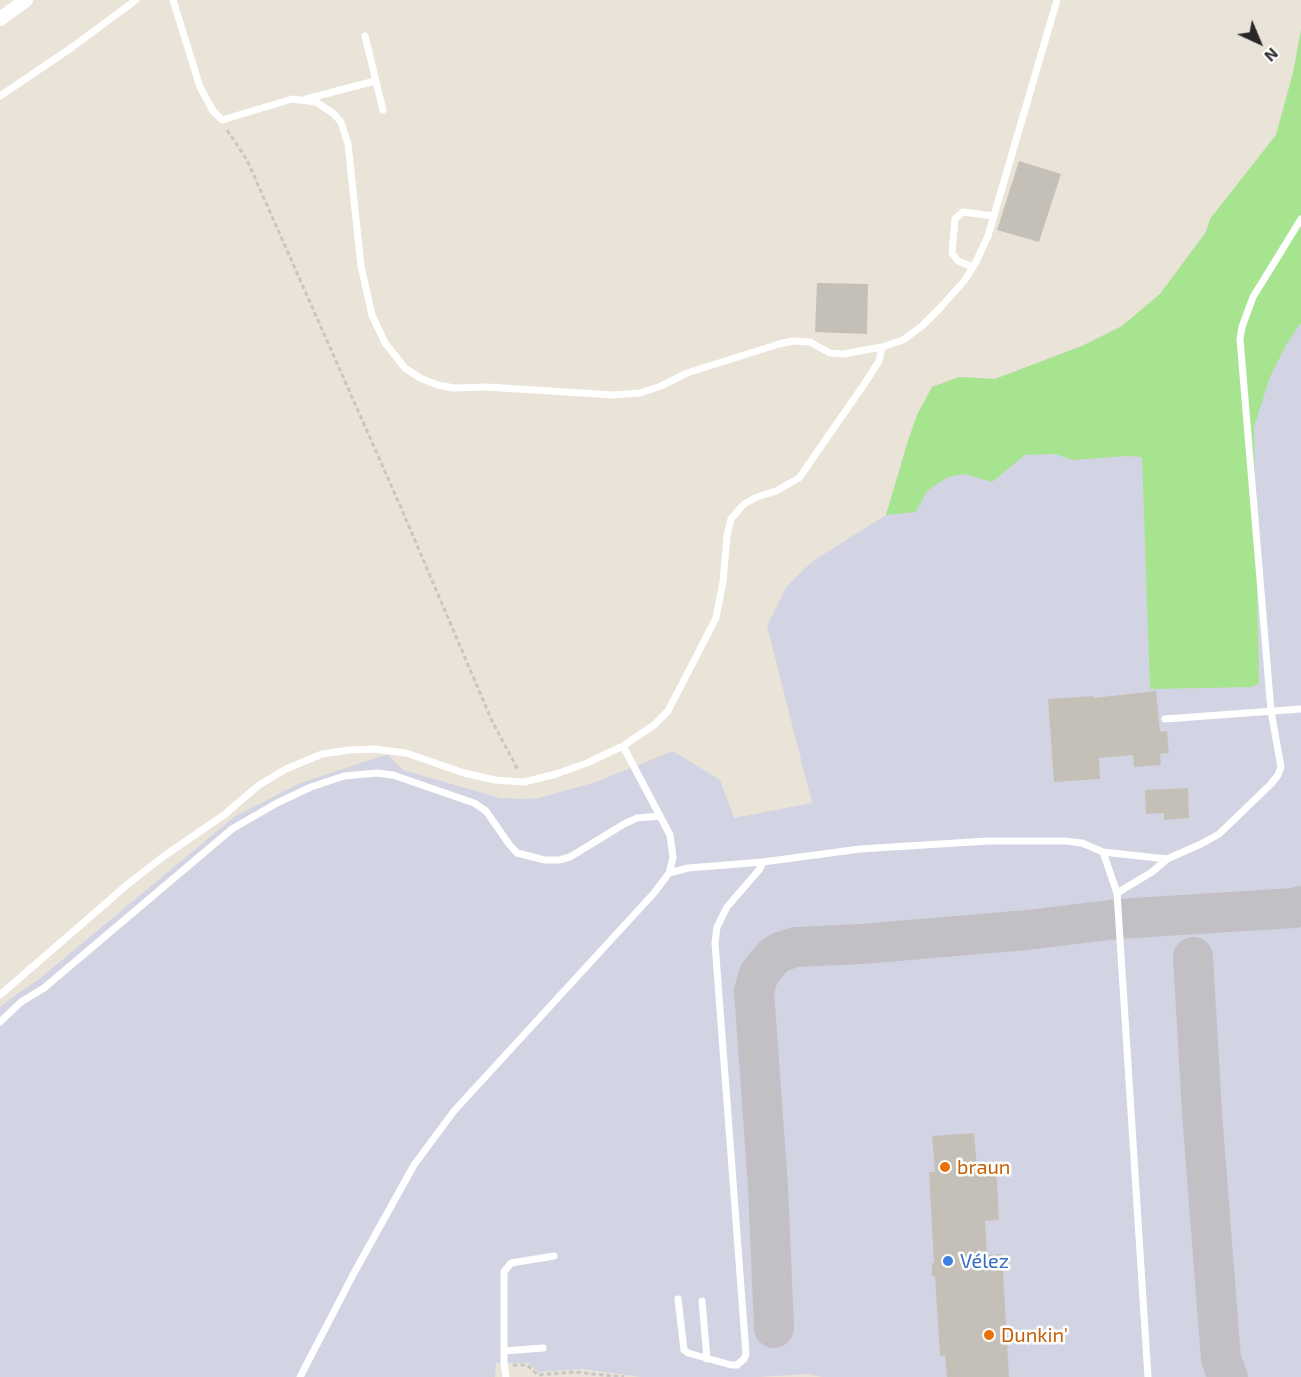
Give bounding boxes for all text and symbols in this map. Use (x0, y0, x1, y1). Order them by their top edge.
north arrow (1229, 12, 1289, 72)
text: N (1261, 44, 1283, 66)
place label: braun (957, 1155, 1010, 1179)
marker: braun (938, 1160, 952, 1174)
place label: Vélez (960, 1249, 1009, 1273)
marker: Vélez (941, 1254, 955, 1268)
place label: Dunkin' (1001, 1323, 1068, 1347)
marker: Dunkin' (982, 1328, 996, 1342)

